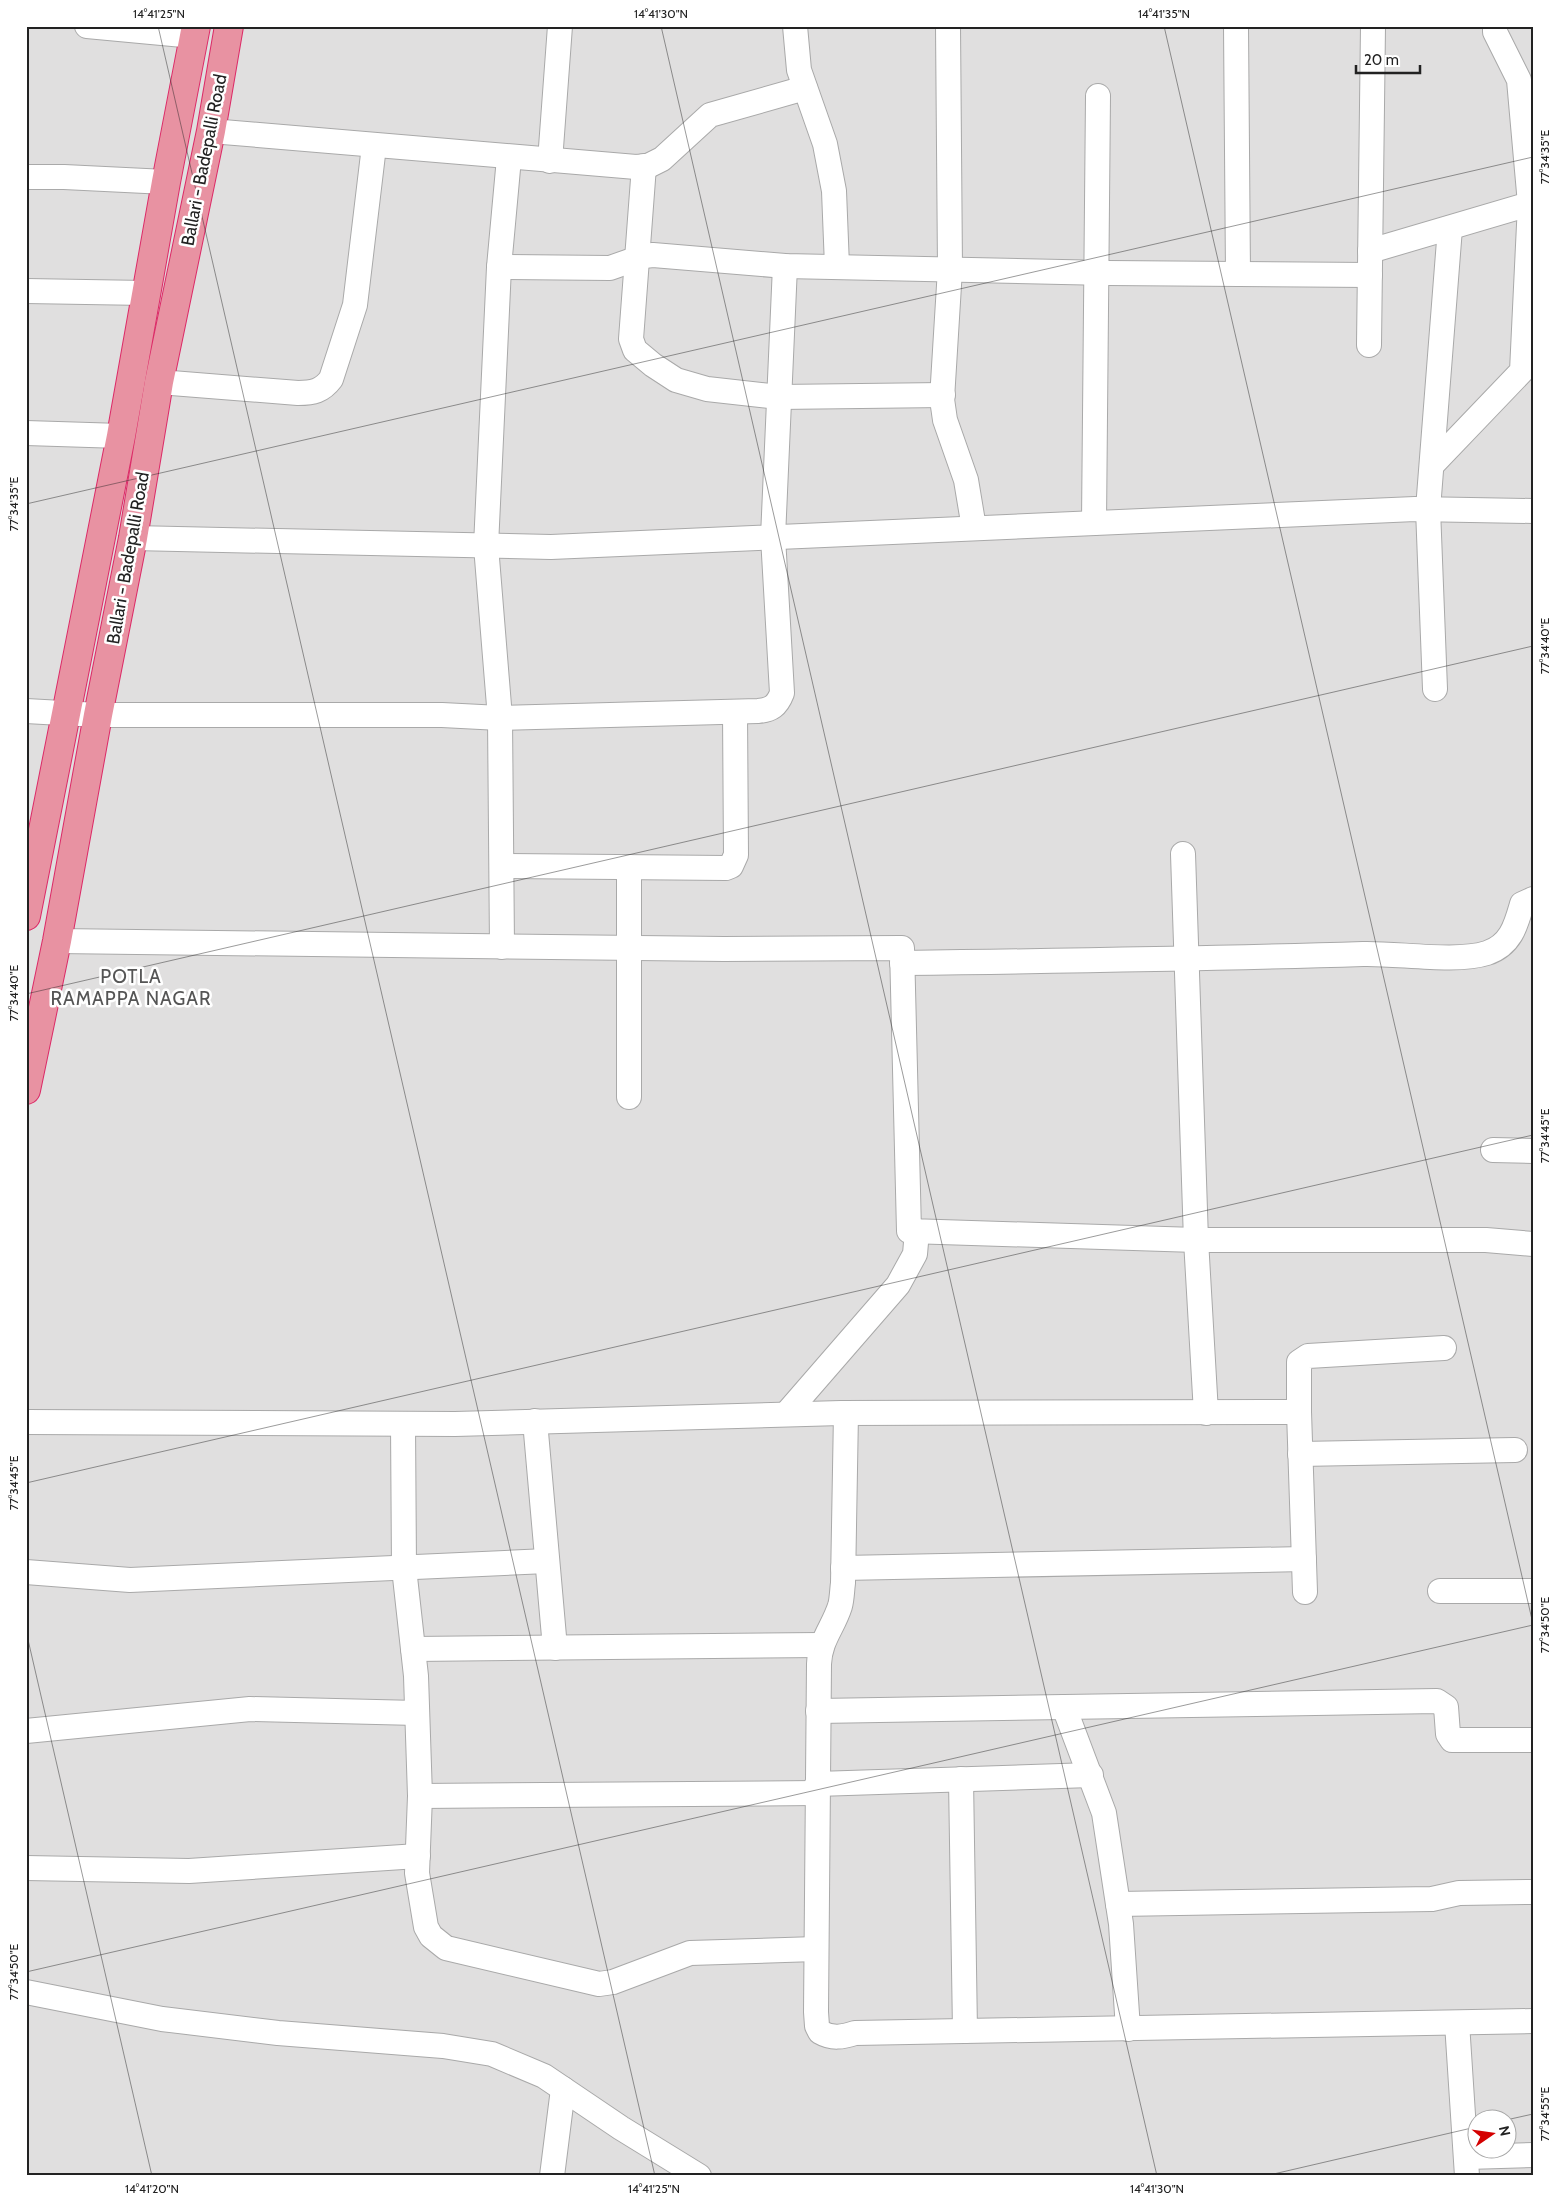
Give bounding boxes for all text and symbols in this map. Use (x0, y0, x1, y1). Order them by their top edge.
text: 14°41'25"N (133, 6, 185, 21)
text: 14°41'30"N (634, 6, 688, 21)
text: 14°41'35"N (1138, 6, 1190, 21)
scale bar (1356, 42, 1420, 74)
text: 20 m (1364, 51, 1399, 69)
street label: Ballari - Badepalli Road (177, 72, 231, 248)
text: 77°34'35"E (1537, 129, 1552, 184)
street label: Ballari - Badepalli Road (102, 470, 154, 646)
text: 77°34'35"E (6, 476, 21, 531)
text: 77°34'40"E (1537, 617, 1552, 674)
text: 77°34'40"E (6, 964, 21, 1021)
district label: POTLA RAMAPPA NAGAR (50, 965, 212, 1010)
text: 77°34'45"E (1537, 1108, 1552, 1163)
text: 77°34'45"E (6, 1455, 21, 1510)
text: 77°34'50"E (1537, 1597, 1552, 1653)
text: 77°34'50"E (6, 1944, 21, 2000)
text: 77°34'55"E (1537, 2086, 1552, 2141)
north arrow (1466, 2110, 1516, 2160)
text: N (1495, 2124, 1515, 2138)
text: 14°41'20"N (125, 2181, 179, 2196)
text: 14°41'25"N (628, 2181, 680, 2196)
text: 14°41'30"N (1130, 2181, 1184, 2196)

